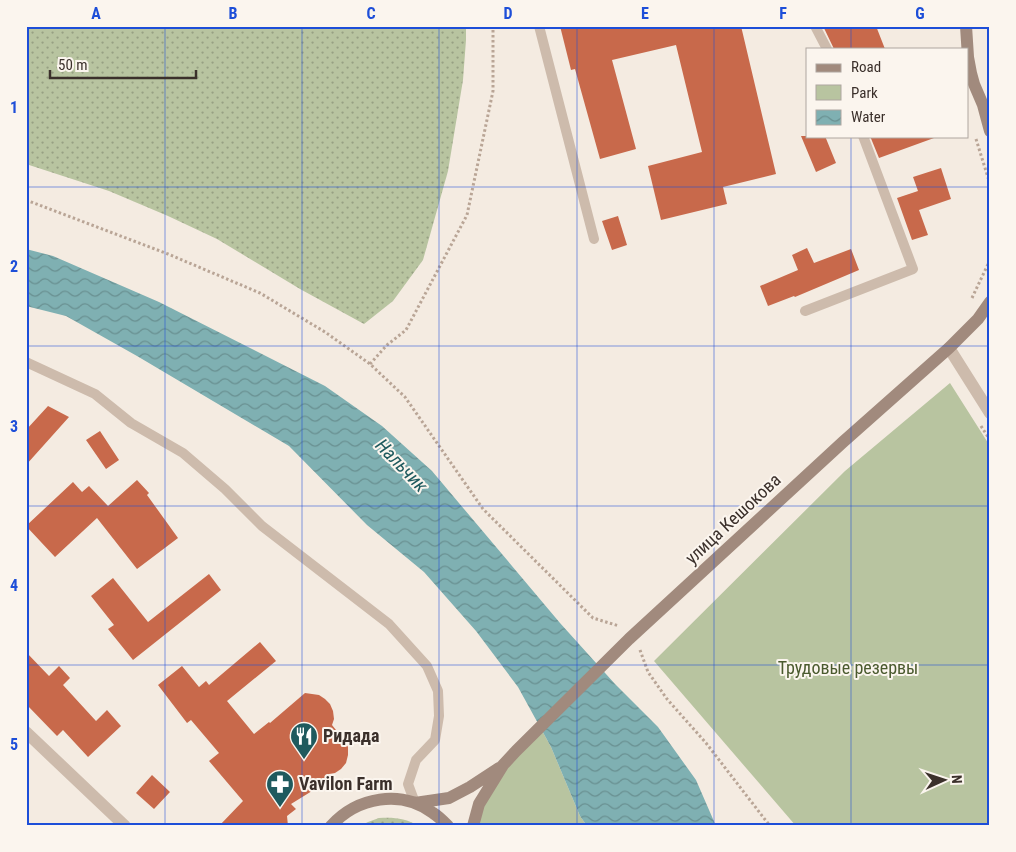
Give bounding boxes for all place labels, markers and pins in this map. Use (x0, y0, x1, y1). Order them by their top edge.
restaurant icon: Ридада (289, 721, 319, 760)
place label: Ридада (323, 725, 380, 746)
pharmacy icon: Vavilon Farm (265, 769, 295, 808)
place label: Vavilon Farm (299, 773, 393, 794)

